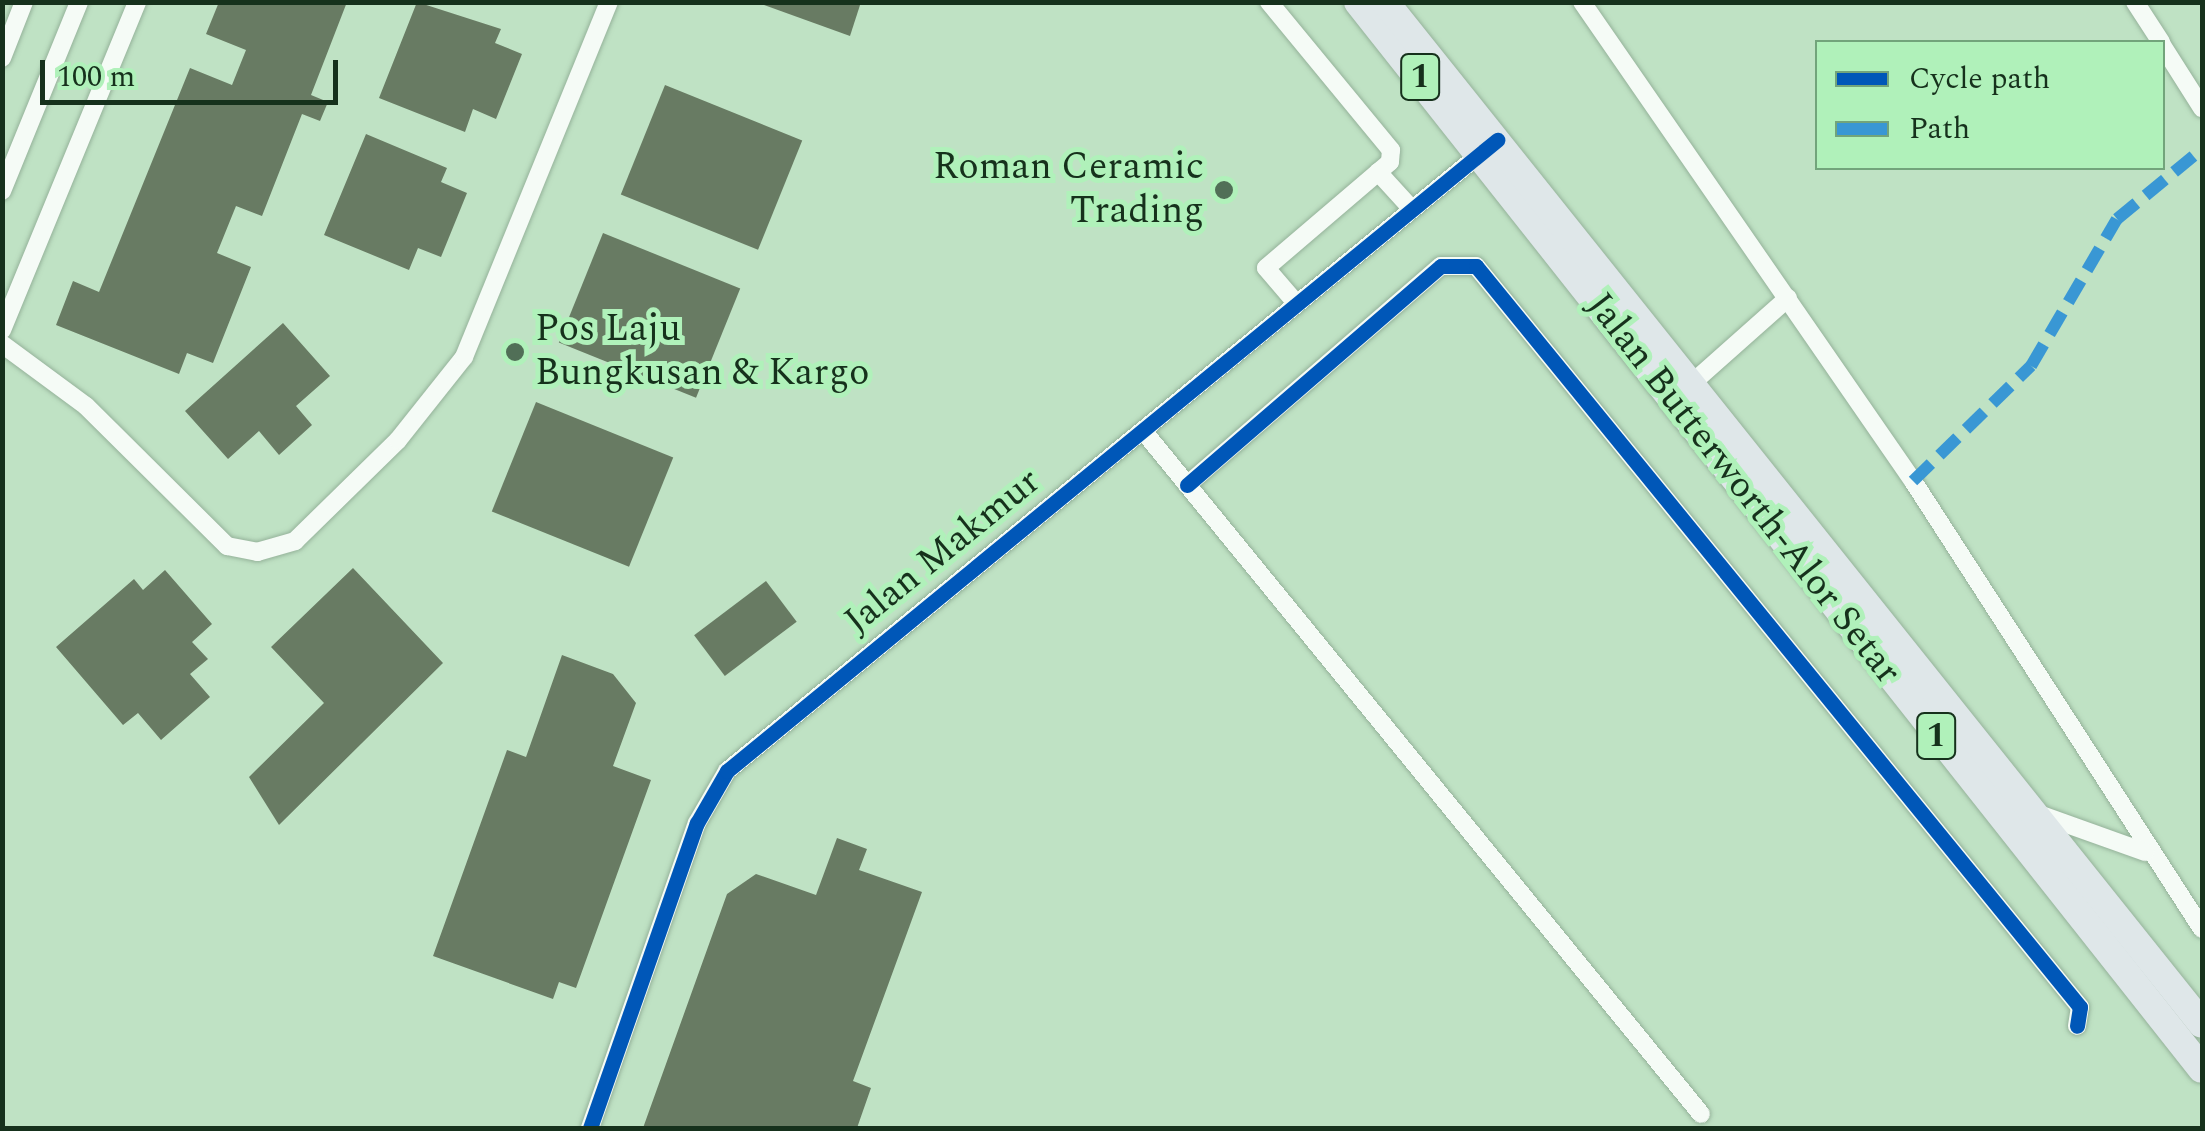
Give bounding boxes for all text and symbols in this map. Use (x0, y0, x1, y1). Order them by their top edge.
scale bar (45, 40, 342, 102)
legend (1815, 40, 2165, 170)
road number: 1 (1400, 47, 1440, 107)
text: 100 m (57, 54, 135, 100)
text: Cycle path (1909, 56, 2050, 102)
text: Path (1909, 106, 1970, 152)
place label: Roman Ceramic Trading (933, 145, 1204, 234)
marker: Roman Ceramic Trading (1213, 179, 1235, 201)
street label: Jalan Butterworth-Alor Setar (1576, 284, 1910, 694)
place label: Pos Laju Bungkusan & Kargo (535, 307, 869, 396)
marker: Pos Laju Bungkusan & Kargo (504, 341, 526, 363)
street label: Jalan Makmur (836, 459, 1050, 645)
road number: 1 (1916, 706, 1956, 766)

